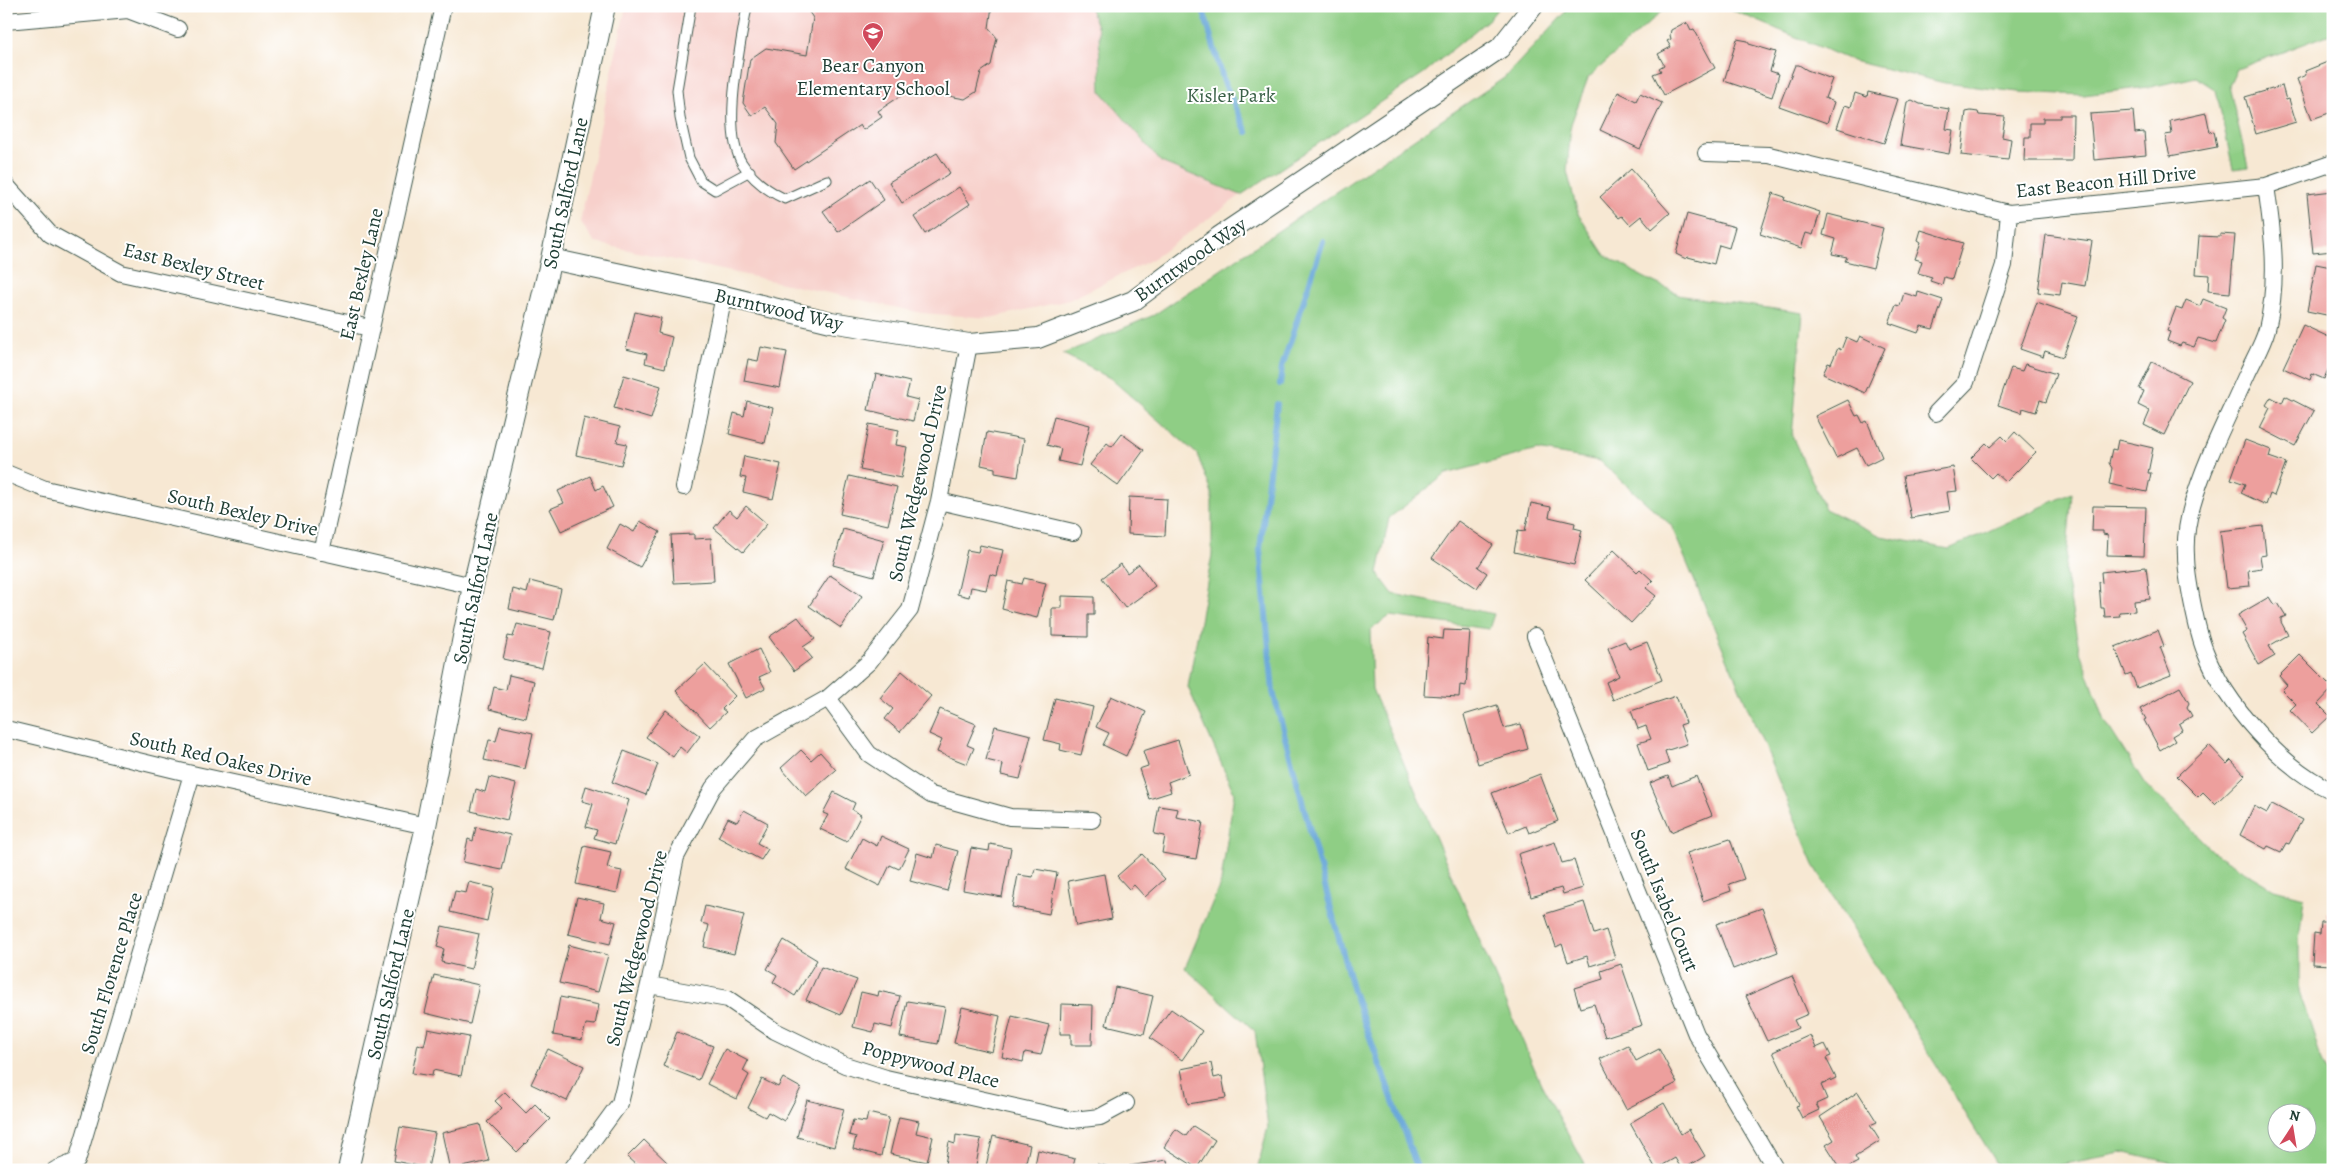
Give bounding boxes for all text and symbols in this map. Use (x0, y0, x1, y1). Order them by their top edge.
school or university icon: Bear Canyon Elementary School (861, 21, 885, 52)
place label: Bear Canyon Elementary School (796, 52, 950, 102)
park label: Kisler Park (1186, 82, 1276, 109)
street label: South Salford Lane (536, 115, 595, 271)
street label: East Beacon Hill Drive (2014, 159, 2198, 204)
street label: East Bexley Lane (333, 205, 390, 343)
street label: Burntwood Way (1129, 210, 1253, 308)
street label: East Bexley Street (120, 236, 268, 297)
street label: Burntwood Way (712, 282, 847, 338)
street label: South Wedgewood Drive (882, 382, 953, 584)
street label: South Bexley Drive (165, 482, 321, 543)
street label: South Salford Lane (446, 510, 505, 666)
street label: South Red Oakes Drive (127, 724, 315, 793)
street label: South Isabel Court (1624, 825, 1706, 976)
street label: South Wedgewood Drive (599, 847, 674, 1049)
street label: South Florence Place (74, 889, 149, 1057)
street label: South Salford Lane (360, 906, 421, 1062)
street label: Poppywood Place (859, 1034, 1002, 1095)
north arrow (2266, 1104, 2316, 1154)
text: N (2288, 1105, 2302, 1126)

